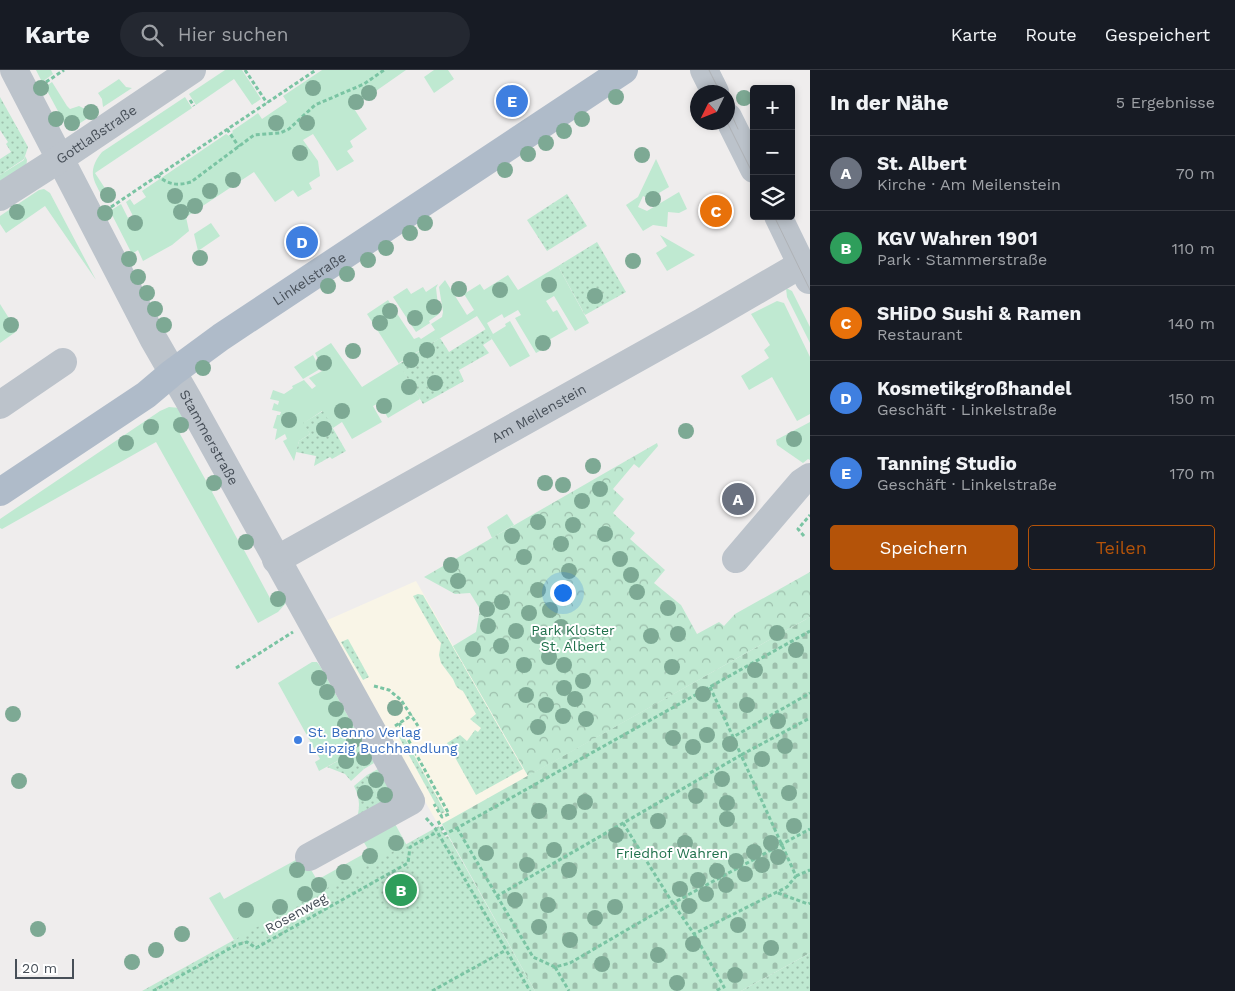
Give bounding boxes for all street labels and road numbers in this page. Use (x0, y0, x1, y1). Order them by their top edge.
street label: Gottlaßstraße (53, 102, 140, 167)
street label: Linkelstraße (270, 249, 349, 308)
street label: Am Meilenstein (489, 380, 589, 446)
street label: Stammerstraße (176, 387, 242, 488)
street label: Rosenweg (262, 889, 330, 937)

